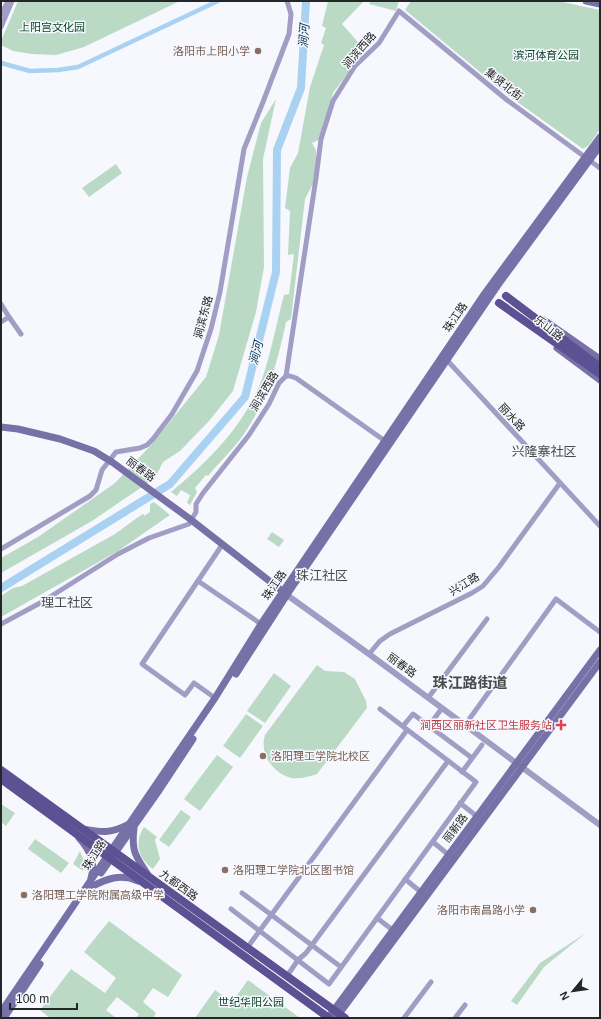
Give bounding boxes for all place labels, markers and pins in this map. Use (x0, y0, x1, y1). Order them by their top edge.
place label: 洛阳市上阳小学 (173, 45, 250, 57)
marker: 洛阳市上阳小学 (253, 46, 263, 56)
place label: 涧西区丽新社区卫生服务站 (420, 719, 552, 731)
marker: 涧西区丽新社区卫生服务站 (555, 719, 567, 731)
place label: 洛阳理工学院北校区 (271, 750, 370, 762)
marker: 洛阳理工学院北校区 (258, 751, 268, 761)
place label: 洛阳理工学院北区图书馆 (233, 864, 354, 876)
marker: 洛阳理工学院北区图书馆 (220, 865, 230, 875)
place label: 洛阳理工学院附属高级中学 (32, 889, 164, 901)
marker: 洛阳理工学院附属高级中学 (19, 890, 29, 900)
place label: 洛阳市南昌路小学 (437, 904, 525, 916)
marker: 洛阳市南昌路小学 (528, 905, 538, 915)

